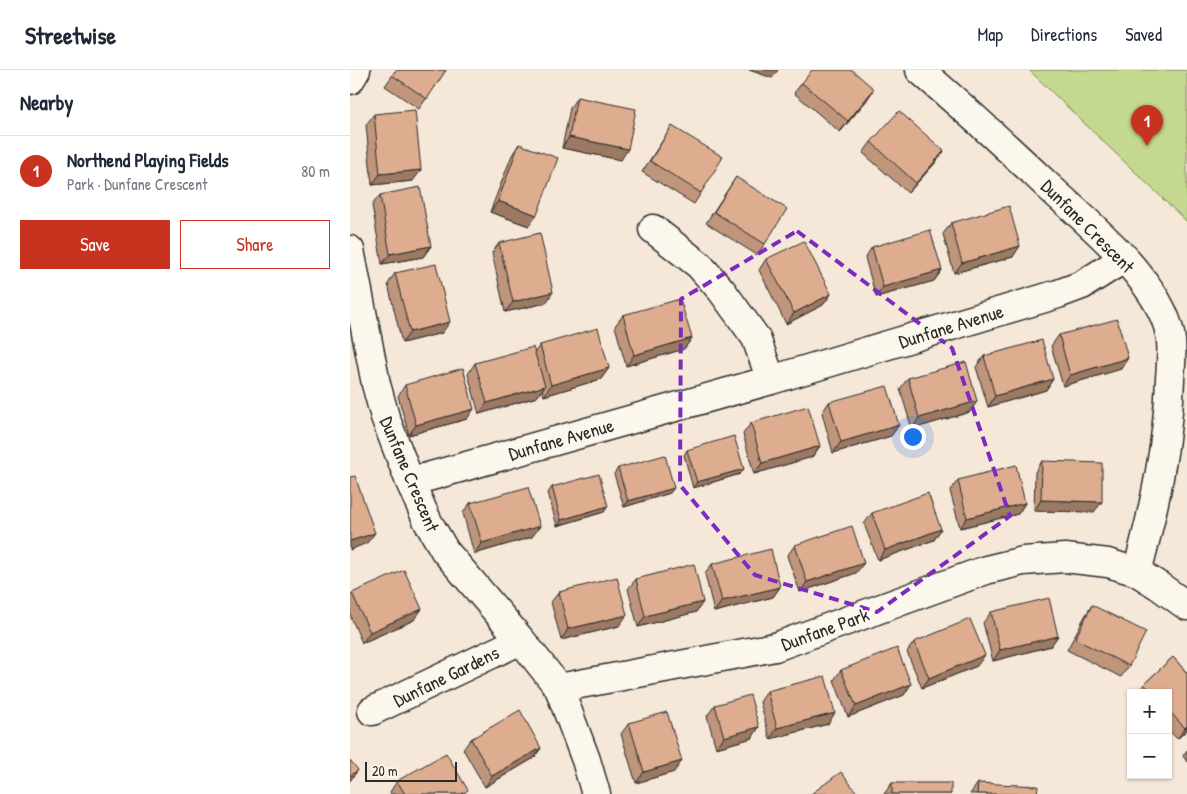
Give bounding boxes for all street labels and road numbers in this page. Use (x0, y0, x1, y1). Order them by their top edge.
street label: Dunfane Crescent (1035, 173, 1141, 279)
street label: Dunfane Avenue (895, 298, 1007, 354)
street label: Dunfane Avenue (505, 411, 617, 466)
street label: Dunfane Crescent (374, 412, 446, 536)
street label: Dunfane Park (777, 601, 873, 657)
street label: Dunfane Gardens (389, 639, 503, 713)

